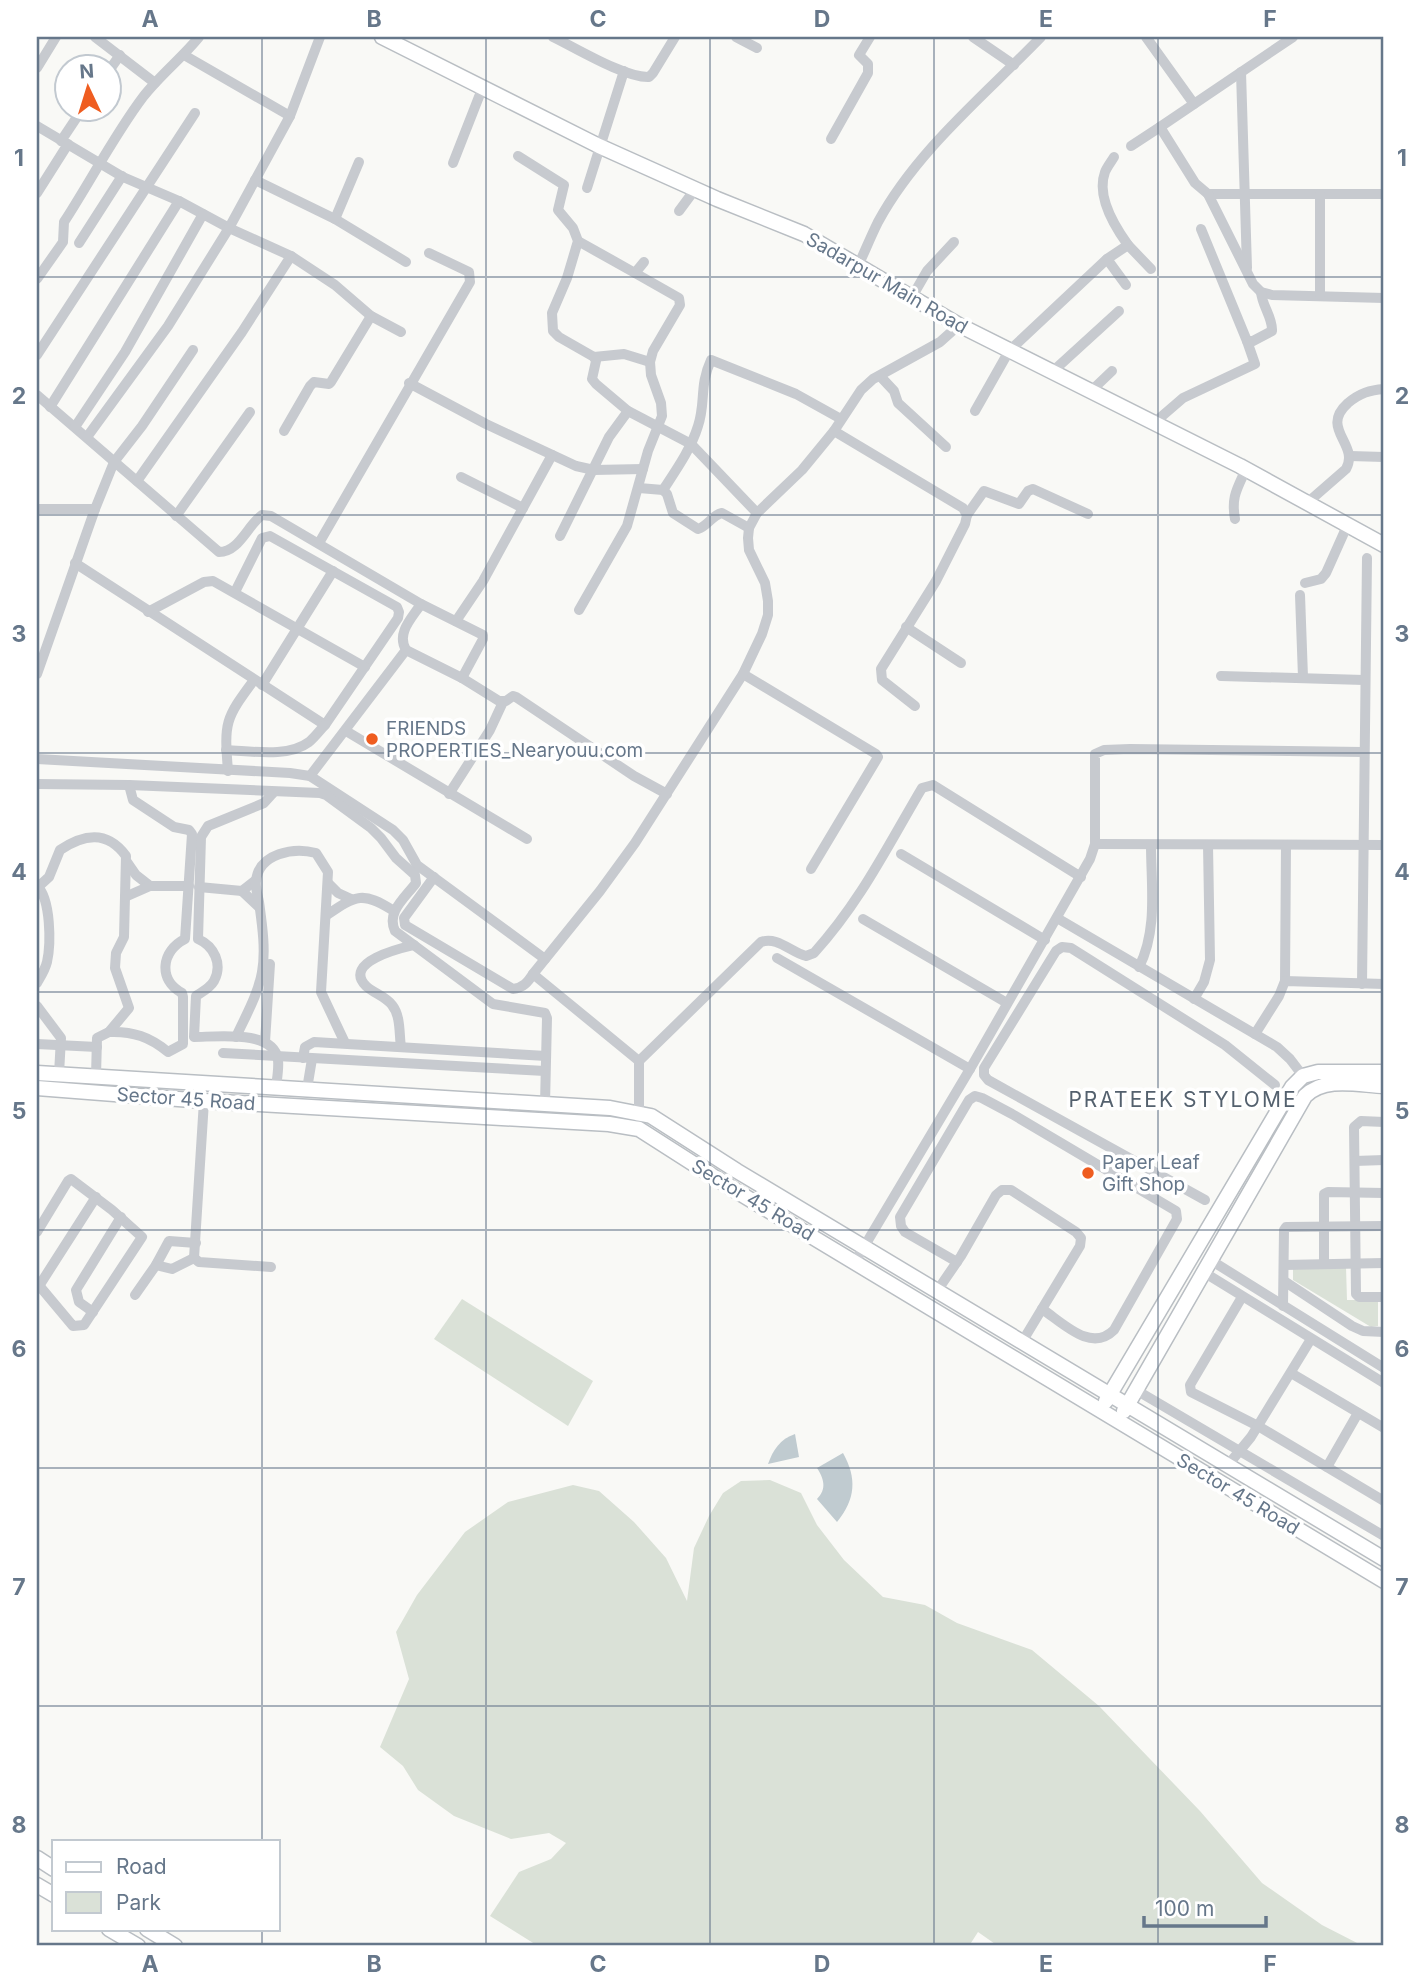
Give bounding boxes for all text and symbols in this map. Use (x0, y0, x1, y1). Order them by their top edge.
text: A (141, 5, 159, 33)
text: B (366, 5, 382, 33)
text: C (589, 5, 607, 33)
text: D (814, 5, 830, 33)
text: E (1039, 5, 1053, 33)
text: F (1263, 5, 1277, 33)
north arrow (52, 52, 122, 122)
text: N (79, 60, 95, 84)
text: 1 (14, 144, 24, 172)
text: 1 (1397, 144, 1407, 172)
street label: Sadarpur Main Road (802, 227, 972, 339)
text: 2 (12, 382, 26, 410)
text: 2 (1395, 382, 1409, 410)
text: 3 (12, 620, 26, 648)
text: 3 (1395, 620, 1409, 648)
place label: FRIENDS PROPERTIES_Nearyouu.com (386, 717, 643, 762)
marker: FRIENDS PROPERTIES_Nearyouu.com (364, 731, 380, 747)
text: 4 (11, 858, 27, 886)
text: 4 (1394, 858, 1410, 886)
street label: Sector 45 Road (116, 1083, 256, 1115)
district label: PRATEEK STYLOME (1068, 1087, 1298, 1112)
text: 5 (12, 1097, 26, 1125)
text: 5 (1395, 1097, 1409, 1125)
place label: Paper Leaf Gift Shop (1102, 1151, 1200, 1196)
street label: Sector 45 Road (687, 1154, 819, 1246)
marker: Paper Leaf Gift Shop (1080, 1165, 1096, 1181)
text: 6 (12, 1335, 26, 1363)
text: 6 (1395, 1335, 1409, 1363)
street label: Sector 45 Road (1172, 1448, 1304, 1540)
text: 7 (12, 1573, 26, 1601)
text: 7 (1395, 1573, 1409, 1601)
text: 8 (12, 1811, 26, 1839)
text: 8 (1395, 1811, 1409, 1839)
legend (52, 1840, 280, 1930)
text: Road (116, 1854, 167, 1879)
scale bar (1144, 1885, 1267, 1929)
text: Park (116, 1890, 161, 1915)
text: 100 m (1155, 1896, 1214, 1921)
text: A (141, 1950, 159, 1978)
text: B (366, 1950, 382, 1978)
text: C (589, 1950, 607, 1978)
text: D (814, 1950, 830, 1978)
text: E (1039, 1950, 1053, 1978)
text: F (1263, 1950, 1277, 1978)

